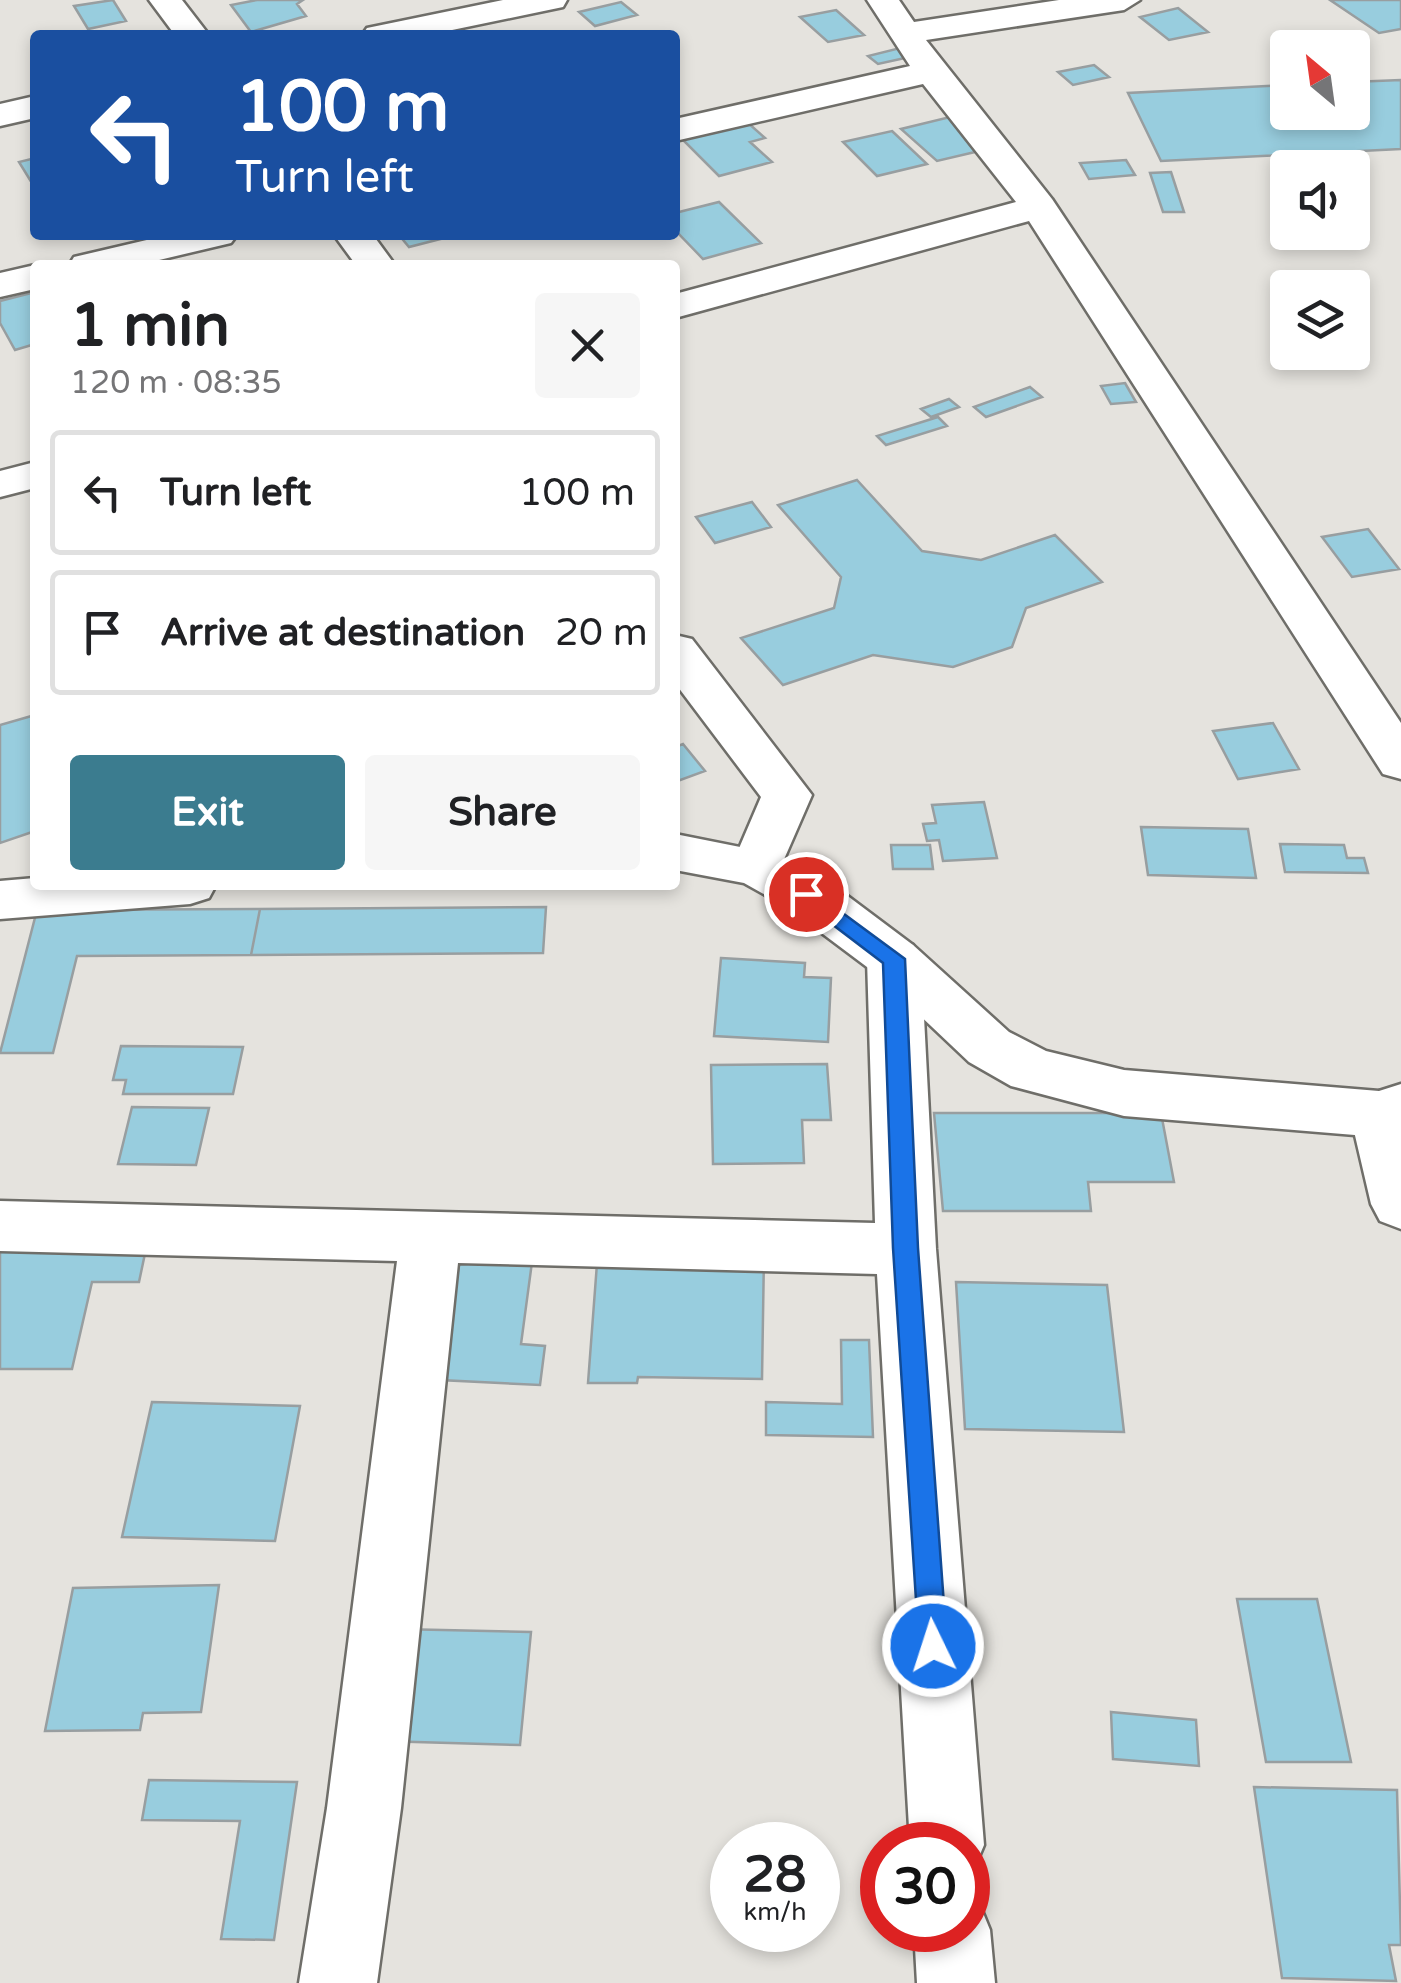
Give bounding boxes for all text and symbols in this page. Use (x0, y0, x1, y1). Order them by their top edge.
north arrow (1270, 30, 1370, 130)
map controls (1270, 30, 1370, 370)
text: 100 m (235, 66, 449, 150)
icon: left (70, 70, 200, 200)
button: sound (1270, 150, 1370, 250)
text: Turn left (235, 151, 414, 205)
button: layers (1270, 270, 1370, 370)
text: 1 min (70, 290, 230, 362)
button: close (535, 293, 640, 398)
text: 120 m · 08:35 (70, 364, 282, 402)
icon: left (75, 465, 130, 520)
text: Turn left (160, 470, 311, 516)
text: 100 m (519, 470, 635, 516)
icon: arrive (75, 605, 130, 660)
text: Arrive at destination (160, 610, 525, 656)
text: 20 m (555, 610, 648, 656)
button: Exit (70, 755, 345, 870)
button: Share (365, 755, 640, 870)
pin (764, 852, 849, 937)
icon: arrive (779, 867, 834, 922)
position arrow (881, 1594, 985, 1698)
speed limit sign: 30 (860, 1822, 990, 1952)
text: 28 (744, 1845, 806, 1905)
text: km/h (744, 1897, 806, 1927)

